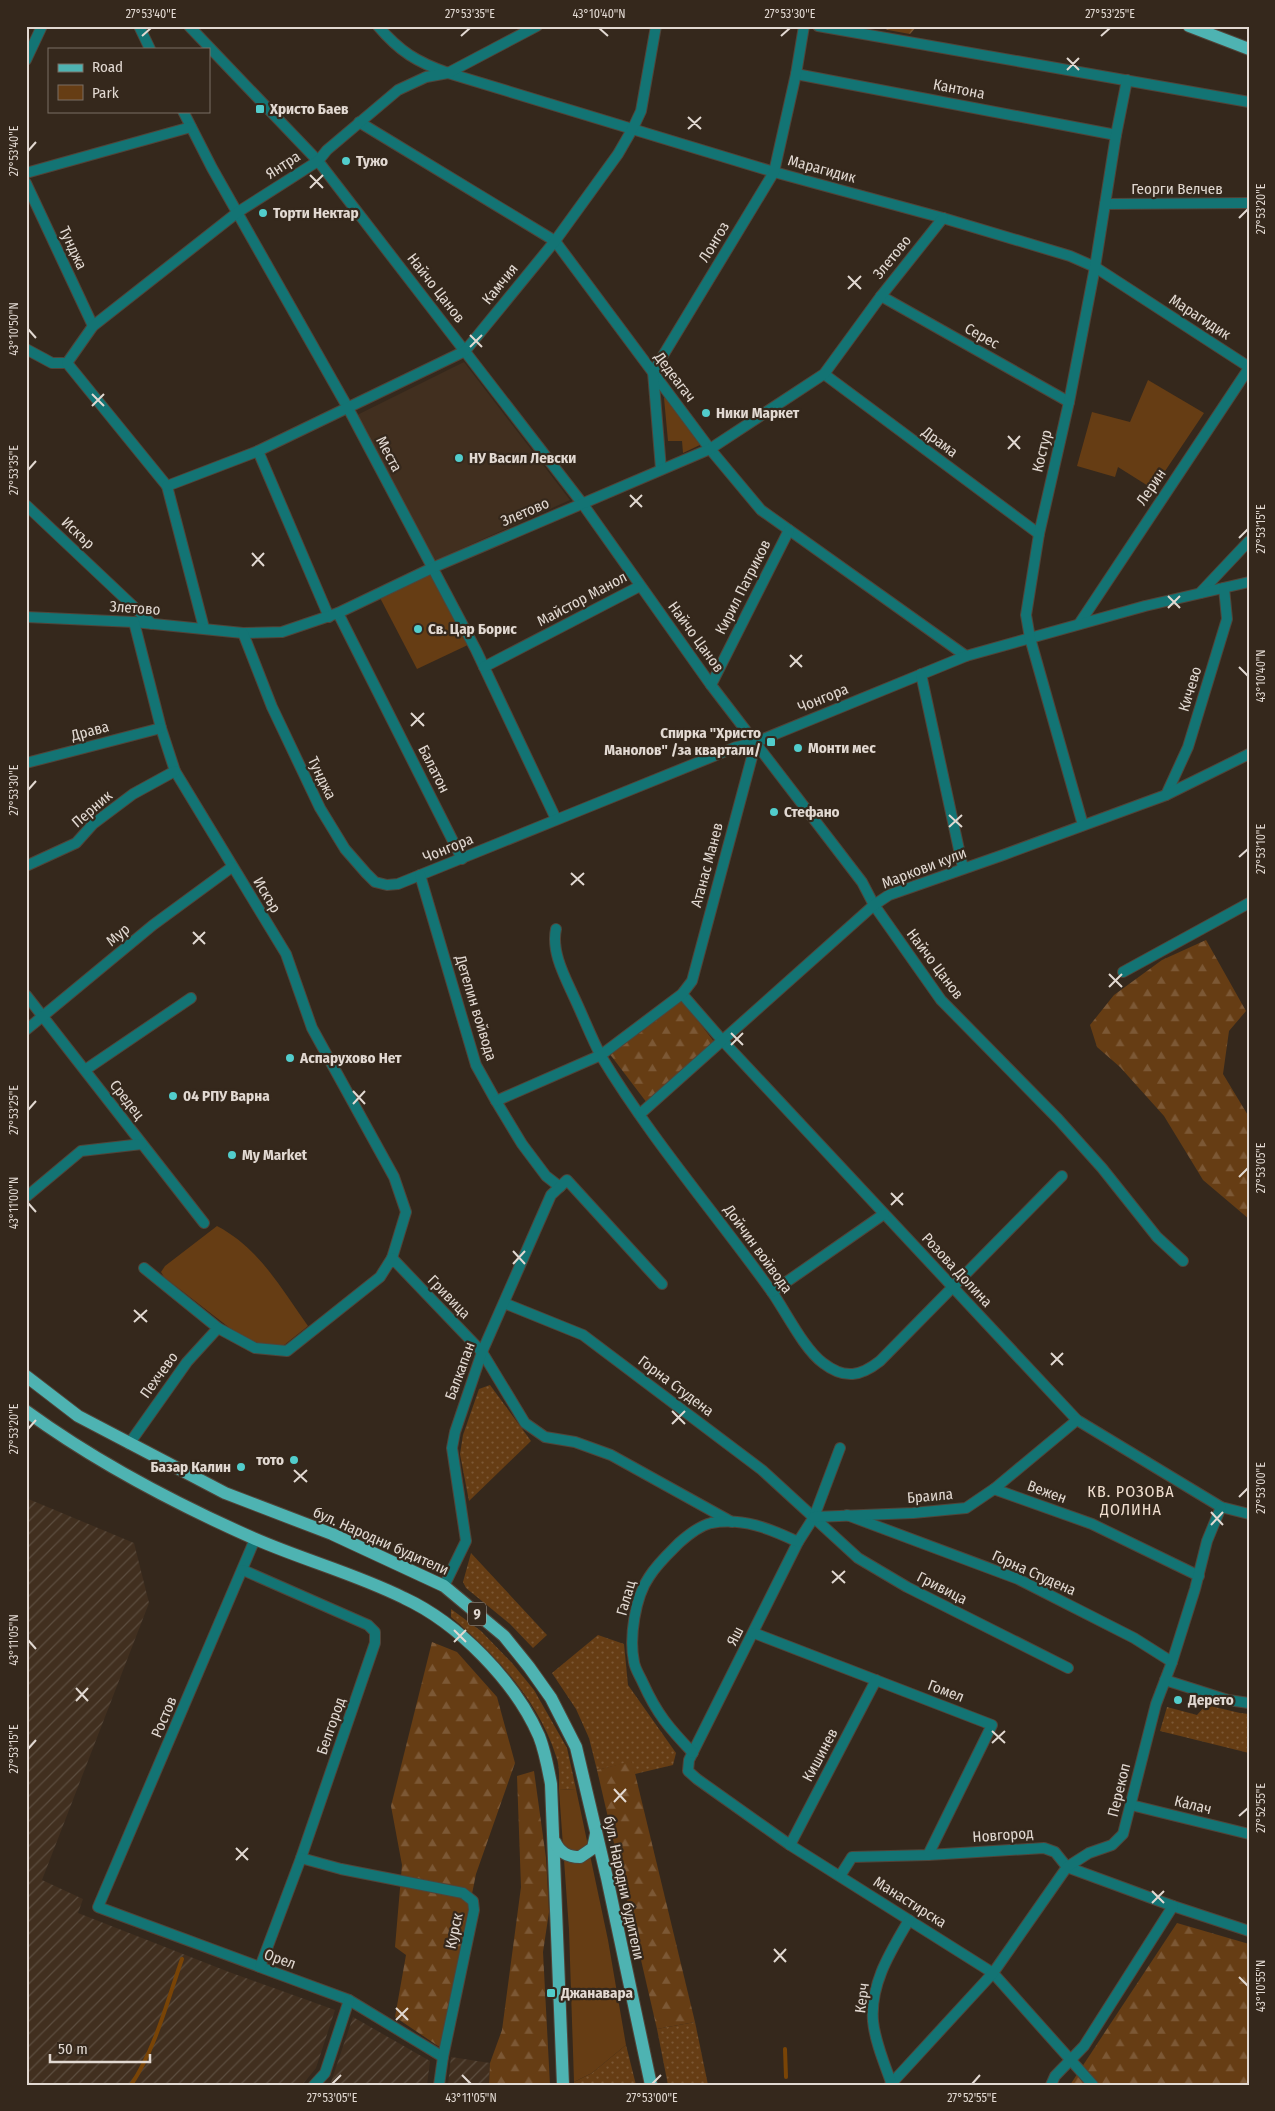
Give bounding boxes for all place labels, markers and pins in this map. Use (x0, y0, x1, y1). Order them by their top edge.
place label: Христо Баев (269, 100, 349, 118)
marker: Христо Баев (254, 103, 266, 115)
place label: Тужо (356, 152, 388, 170)
marker: Тужо (340, 155, 352, 167)
place label: Торти Нектар (273, 204, 359, 222)
marker: Торти Нектар (257, 207, 269, 219)
place label: Ники Маркет (716, 404, 800, 422)
marker: Ники Маркет (700, 407, 712, 419)
place label: НУ Васил Левски (469, 449, 576, 467)
marker: НУ Васил Левски (453, 452, 465, 464)
place label: Св. Цар Борис (428, 620, 517, 638)
marker: Св. Цар Борис (412, 623, 424, 635)
place label: Спирка "Христо Манолов" /за квартали/ (604, 724, 761, 759)
marker: Спирка "Христо Манолов" /за квартали/ (765, 736, 777, 748)
place label: Монти мес (808, 739, 876, 757)
marker: Монти мес (792, 742, 804, 754)
place label: Стефано (784, 803, 840, 821)
marker: Стефано (768, 806, 780, 818)
place label: Аспарухово Нет (299, 1049, 402, 1067)
marker: Аспарухово Нет (284, 1052, 296, 1064)
place label: 04 РПУ Варна (183, 1087, 270, 1105)
marker: 04 РПУ Варна (167, 1090, 179, 1102)
place label: My Market (242, 1146, 308, 1164)
marker: My Market (226, 1149, 238, 1161)
place label: тото (256, 1451, 284, 1469)
marker: тото (288, 1454, 300, 1466)
place label: Базар Калин (150, 1458, 231, 1476)
marker: Базар Калин (235, 1461, 247, 1473)
place label: Дерето (1187, 1691, 1234, 1709)
marker: Дерето (1172, 1694, 1184, 1706)
place label: Джанавара (560, 1984, 634, 2002)
marker: Джанавара (545, 1987, 557, 1999)

